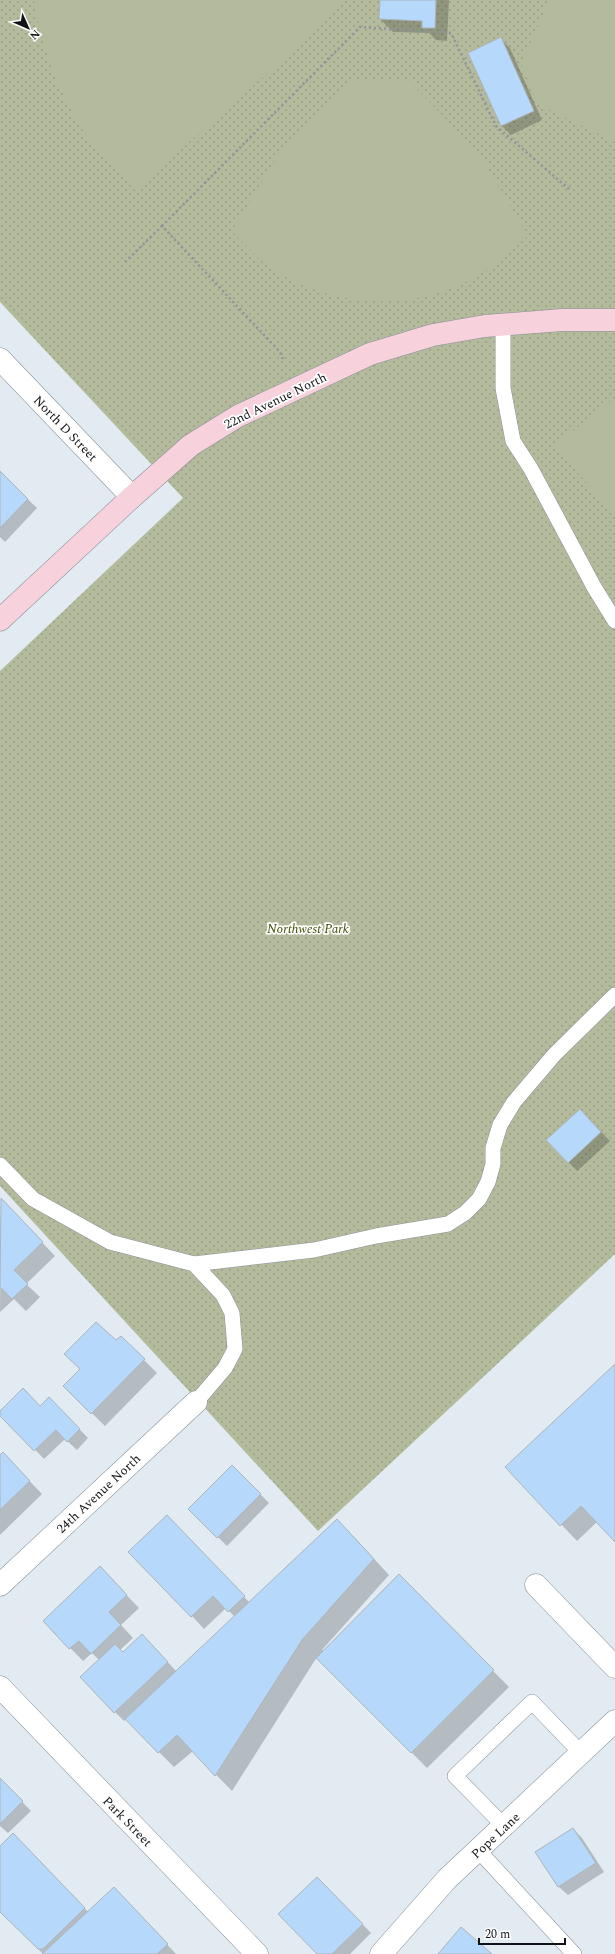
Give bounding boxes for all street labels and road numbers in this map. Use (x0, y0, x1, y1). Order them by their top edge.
street label: 22nd Avenue North (221, 367, 331, 434)
street label: North D Street (28, 391, 102, 467)
street label: 24th Avenue North (52, 1449, 146, 1538)
street label: Park Street (98, 1792, 157, 1852)
street label: Pope Lane (467, 1808, 525, 1864)

